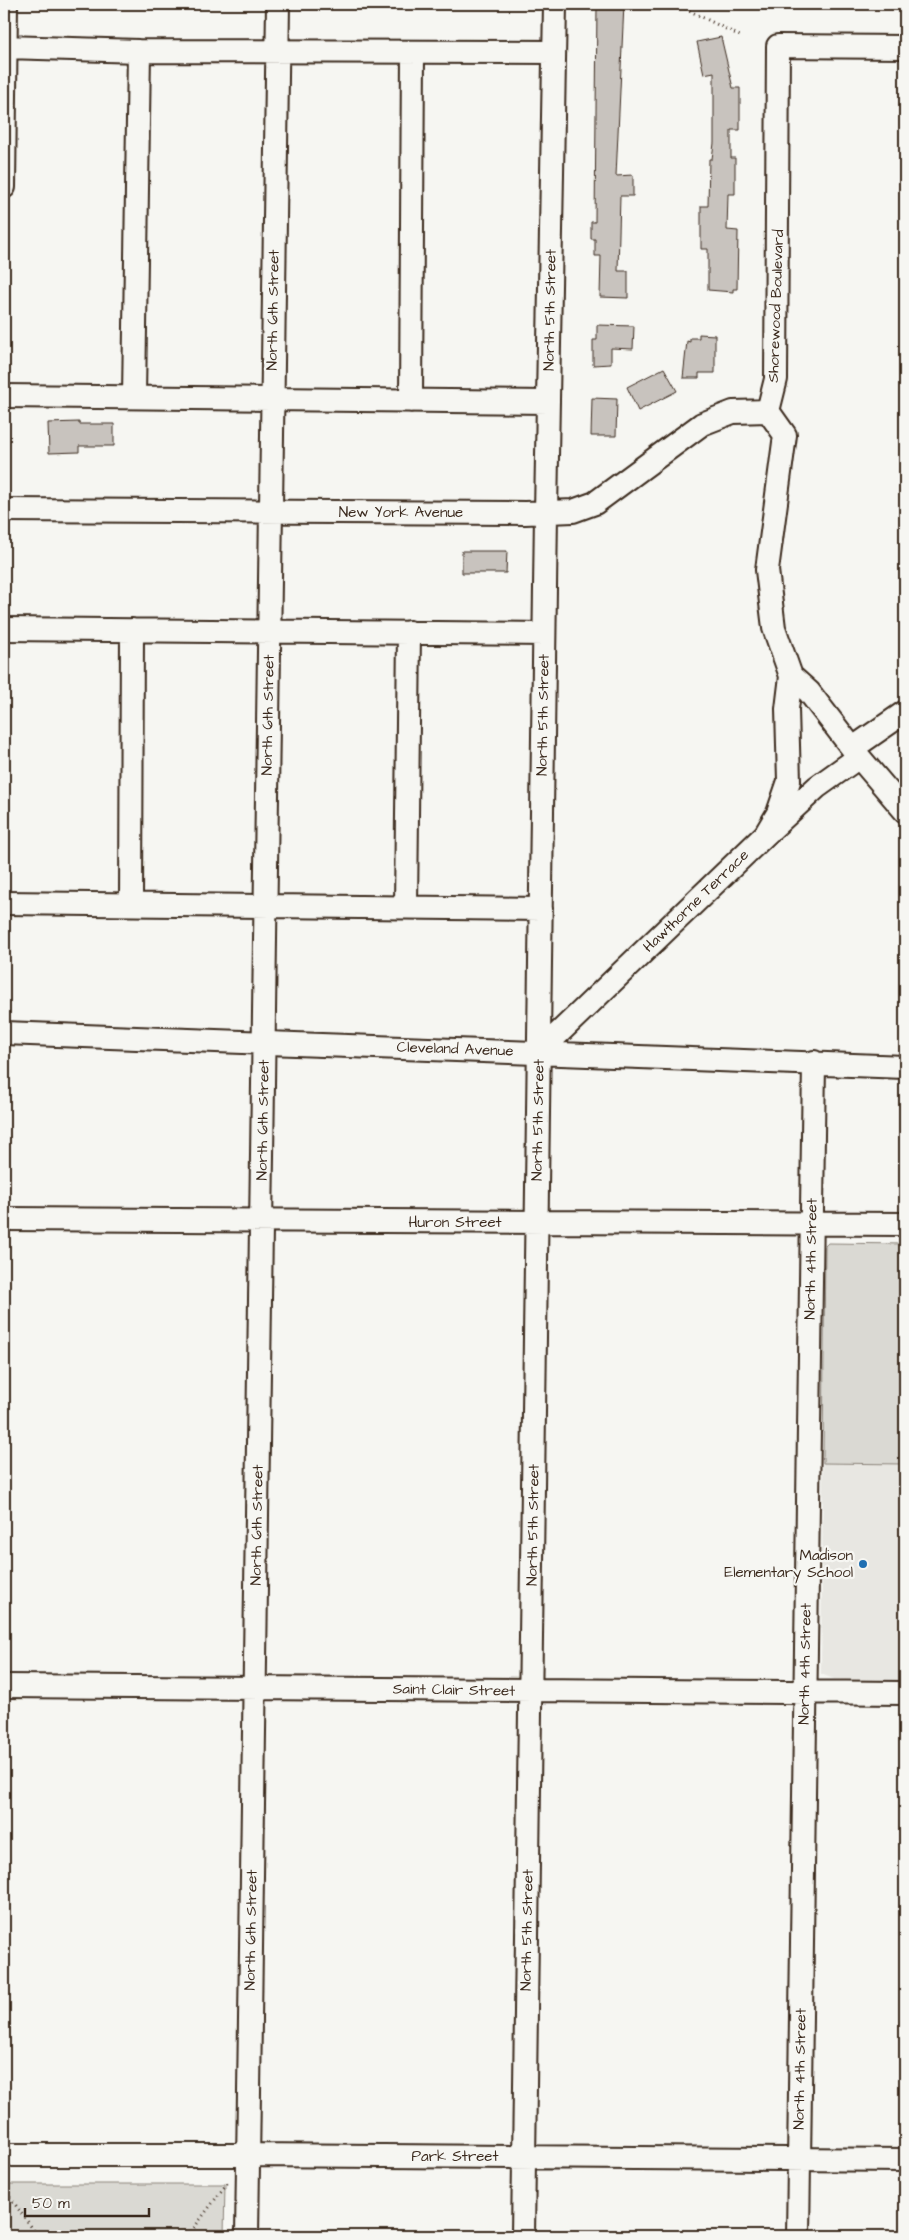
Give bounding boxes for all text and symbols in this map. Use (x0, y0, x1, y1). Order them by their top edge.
street label: Shorewood Boulevard (763, 229, 789, 383)
street label: North 6th Street (261, 249, 285, 371)
street label: North 5th Street (538, 249, 562, 371)
street label: New York Avenue (339, 502, 463, 523)
street label: North 6th Street (256, 654, 280, 776)
street label: North 5th Street (531, 654, 555, 776)
street label: Hawthorne Terrace (638, 845, 754, 957)
street label: Cleveland Avenue (396, 1036, 514, 1062)
street label: North 6th Street (251, 1059, 275, 1181)
street label: North 5th Street (526, 1059, 550, 1181)
street label: North 4th Street (799, 1198, 823, 1320)
street label: Huron Street (408, 1212, 502, 1233)
street label: North 6th Street (245, 1464, 269, 1586)
street label: North 5th Street (521, 1464, 545, 1586)
place label: Madison Elementary School (724, 1545, 853, 1584)
marker: Madison Elementary School (857, 1558, 869, 1570)
street label: North 4th Street (793, 1603, 817, 1725)
street label: Saint Clair Street (393, 1678, 515, 1702)
street label: North 6th Street (239, 1869, 263, 1991)
street label: North 5th Street (515, 1869, 539, 1991)
street label: North 4th Street (788, 2008, 812, 2130)
street label: Park Street (412, 2146, 498, 2167)
scale bar (25, 2185, 149, 2217)
text: 50 m (32, 2193, 70, 2214)

